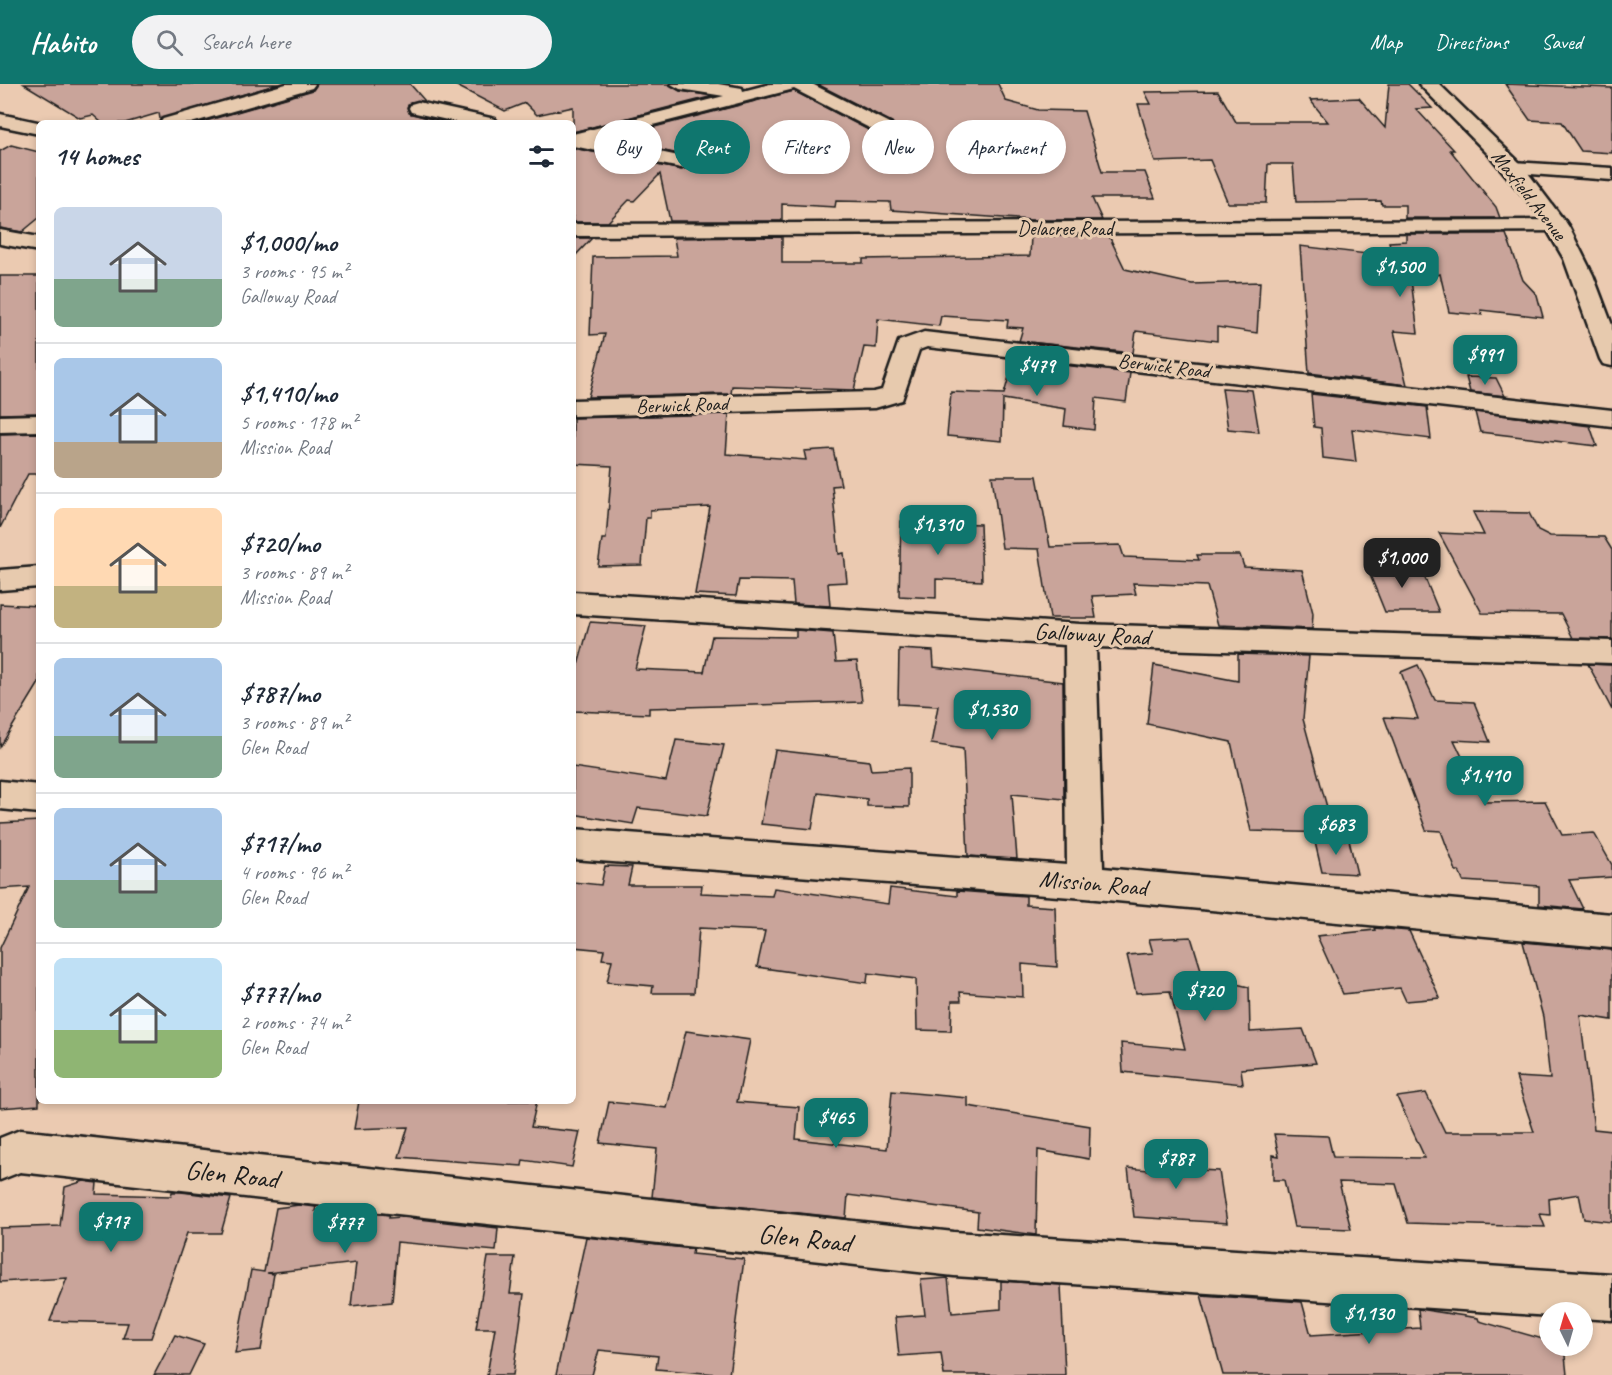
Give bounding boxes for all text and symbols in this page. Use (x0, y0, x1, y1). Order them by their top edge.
search box (132, 15, 552, 69)
text: Habito (30, 25, 96, 60)
icon: search (153, 26, 186, 59)
text: Search here (201, 28, 291, 56)
text: Map (1370, 29, 1402, 55)
text: Directions (1435, 29, 1508, 55)
text: Saved (1541, 29, 1582, 55)
chip: Buy (594, 120, 662, 174)
chip: Rent (674, 120, 750, 174)
chip: Filters (762, 120, 850, 174)
chip: New (862, 120, 934, 174)
chip: Apartment (946, 120, 1066, 174)
text: 14 homes (54, 140, 139, 173)
icon: filters (525, 140, 558, 173)
street label: Maxfield Avenue (1486, 145, 1573, 246)
street label: Delacree Road (1017, 216, 1116, 241)
text: $1,000/mo (240, 226, 337, 259)
icon: home (102, 231, 174, 303)
pin: $1,500 (1351, 247, 1449, 298)
text: $1,500 (1376, 254, 1424, 279)
text: 3 rooms · 95 m² (240, 259, 348, 284)
text: Galloway Road (240, 284, 336, 309)
pin: $991 (1449, 335, 1521, 386)
text: $991 (1467, 342, 1503, 367)
pin: $479 (1001, 346, 1073, 397)
street label: Berwick Road (1117, 348, 1214, 384)
text: $479 (1019, 353, 1055, 378)
text: $1,410/mo (240, 377, 337, 410)
icon: home (102, 382, 174, 454)
street label: Berwick Road (636, 391, 732, 419)
text: 5 rooms · 178 m² (240, 410, 357, 435)
text: Mission Road (240, 435, 330, 460)
pin: $1,310 (889, 505, 987, 556)
text: $1,310 (914, 512, 962, 537)
text: $720/mo (240, 527, 320, 560)
icon: home (102, 532, 174, 604)
pin: $1,000 (1353, 538, 1451, 589)
text: $1,000 (1378, 545, 1426, 570)
text: 3 rooms · 89 m² (240, 560, 348, 585)
text: Mission Road (240, 585, 330, 610)
street label: Galloway Road (1034, 616, 1154, 652)
text: $787/mo (240, 677, 320, 710)
icon: home (102, 682, 174, 754)
pin: $1,530 (943, 690, 1041, 741)
text: $1,530 (968, 697, 1016, 722)
text: 3 rooms · 89 m² (240, 710, 348, 735)
text: Glen Road (240, 735, 307, 760)
pin: $1,410 (1436, 756, 1534, 807)
text: $1,410 (1461, 763, 1509, 788)
pin: $683 (1300, 805, 1372, 856)
text: $683 (1318, 812, 1354, 837)
text: $717/mo (240, 827, 320, 860)
icon: home (102, 832, 174, 904)
text: 4 rooms · 96 m² (240, 860, 348, 885)
street label: Mission Road (1038, 863, 1152, 903)
text: Glen Road (240, 885, 307, 910)
pin: $720 (1169, 971, 1241, 1022)
text: $777/mo (240, 977, 320, 1010)
text: $720 (1187, 978, 1223, 1003)
icon: home (102, 982, 174, 1054)
text: 2 rooms · 74 m² (240, 1010, 348, 1035)
text: Glen Road (240, 1035, 307, 1060)
pin: $465 (800, 1098, 872, 1149)
text: $465 (818, 1105, 854, 1130)
pin: $787 (1140, 1139, 1212, 1190)
text: $787 (1158, 1146, 1194, 1171)
street label: Glen Road (184, 1152, 284, 1197)
pin: $717 (75, 1202, 147, 1253)
pin: $777 (309, 1203, 381, 1254)
text: $717 (93, 1209, 129, 1234)
text: $777 (327, 1210, 363, 1235)
street label: Glen Road (757, 1216, 857, 1261)
pin: $1,130 (1320, 1294, 1418, 1345)
text: $1,130 (1345, 1301, 1393, 1326)
north arrow (1539, 1302, 1593, 1356)
map controls (1539, 1302, 1593, 1356)

